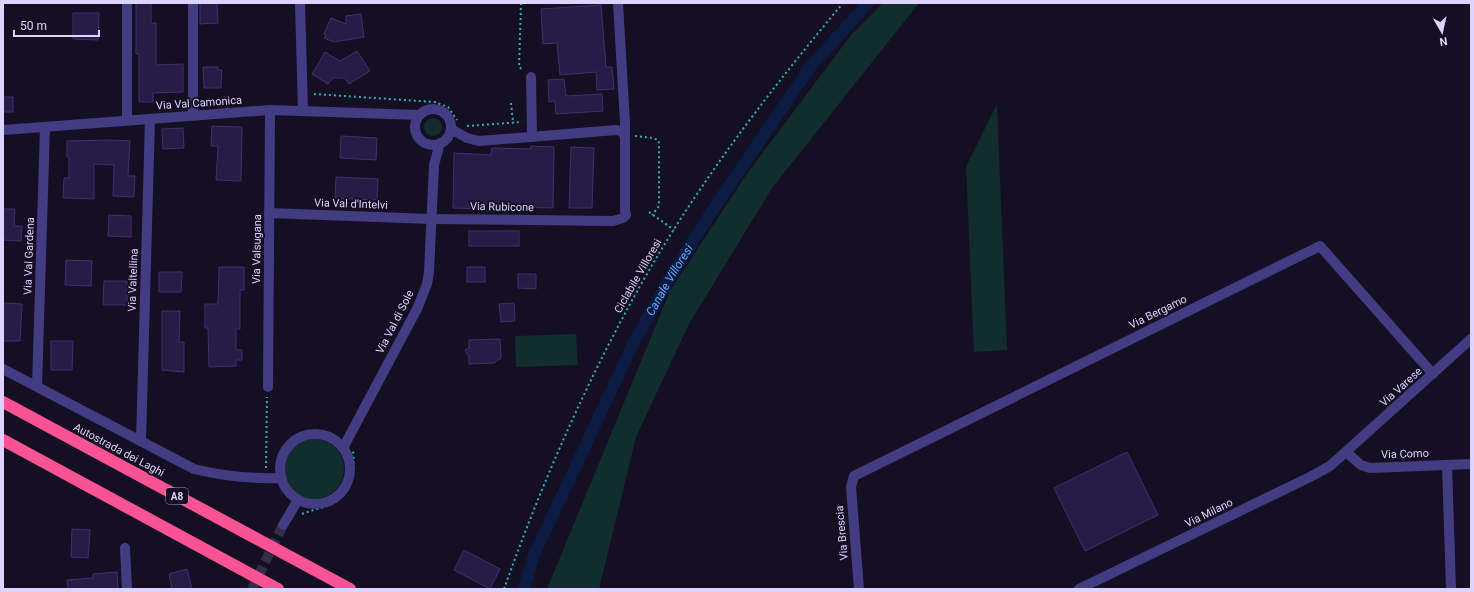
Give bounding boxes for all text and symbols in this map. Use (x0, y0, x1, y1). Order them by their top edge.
scale bar (14, 12, 99, 38)
north arrow (1422, 12, 1462, 52)
text: 50 m (20, 19, 47, 33)
text: N (1438, 34, 1448, 48)
street label: Via Val Camonica (156, 94, 242, 112)
street label: Via Val d'Intelvi (314, 196, 388, 212)
street label: Via Rubicone (470, 200, 534, 214)
street label: Via Valsugana (250, 214, 264, 284)
street label: Via Val Gardena (21, 217, 37, 295)
street label: Ciclabile Villoresi (612, 237, 664, 315)
water label: Canale Villoresi (643, 242, 696, 318)
street label: Via Valtellina (125, 248, 141, 312)
street label: Via Val di Sole (373, 288, 417, 356)
street label: Via Bergamo (1127, 292, 1189, 332)
street label: Via Varese (1377, 365, 1425, 409)
street label: Autostrada dei Laghi (71, 421, 167, 479)
street label: Via Como (1381, 447, 1429, 461)
road number: A8 (166, 488, 188, 504)
street label: Via Milano (1183, 496, 1235, 530)
street label: Via Brescia (833, 505, 851, 561)

